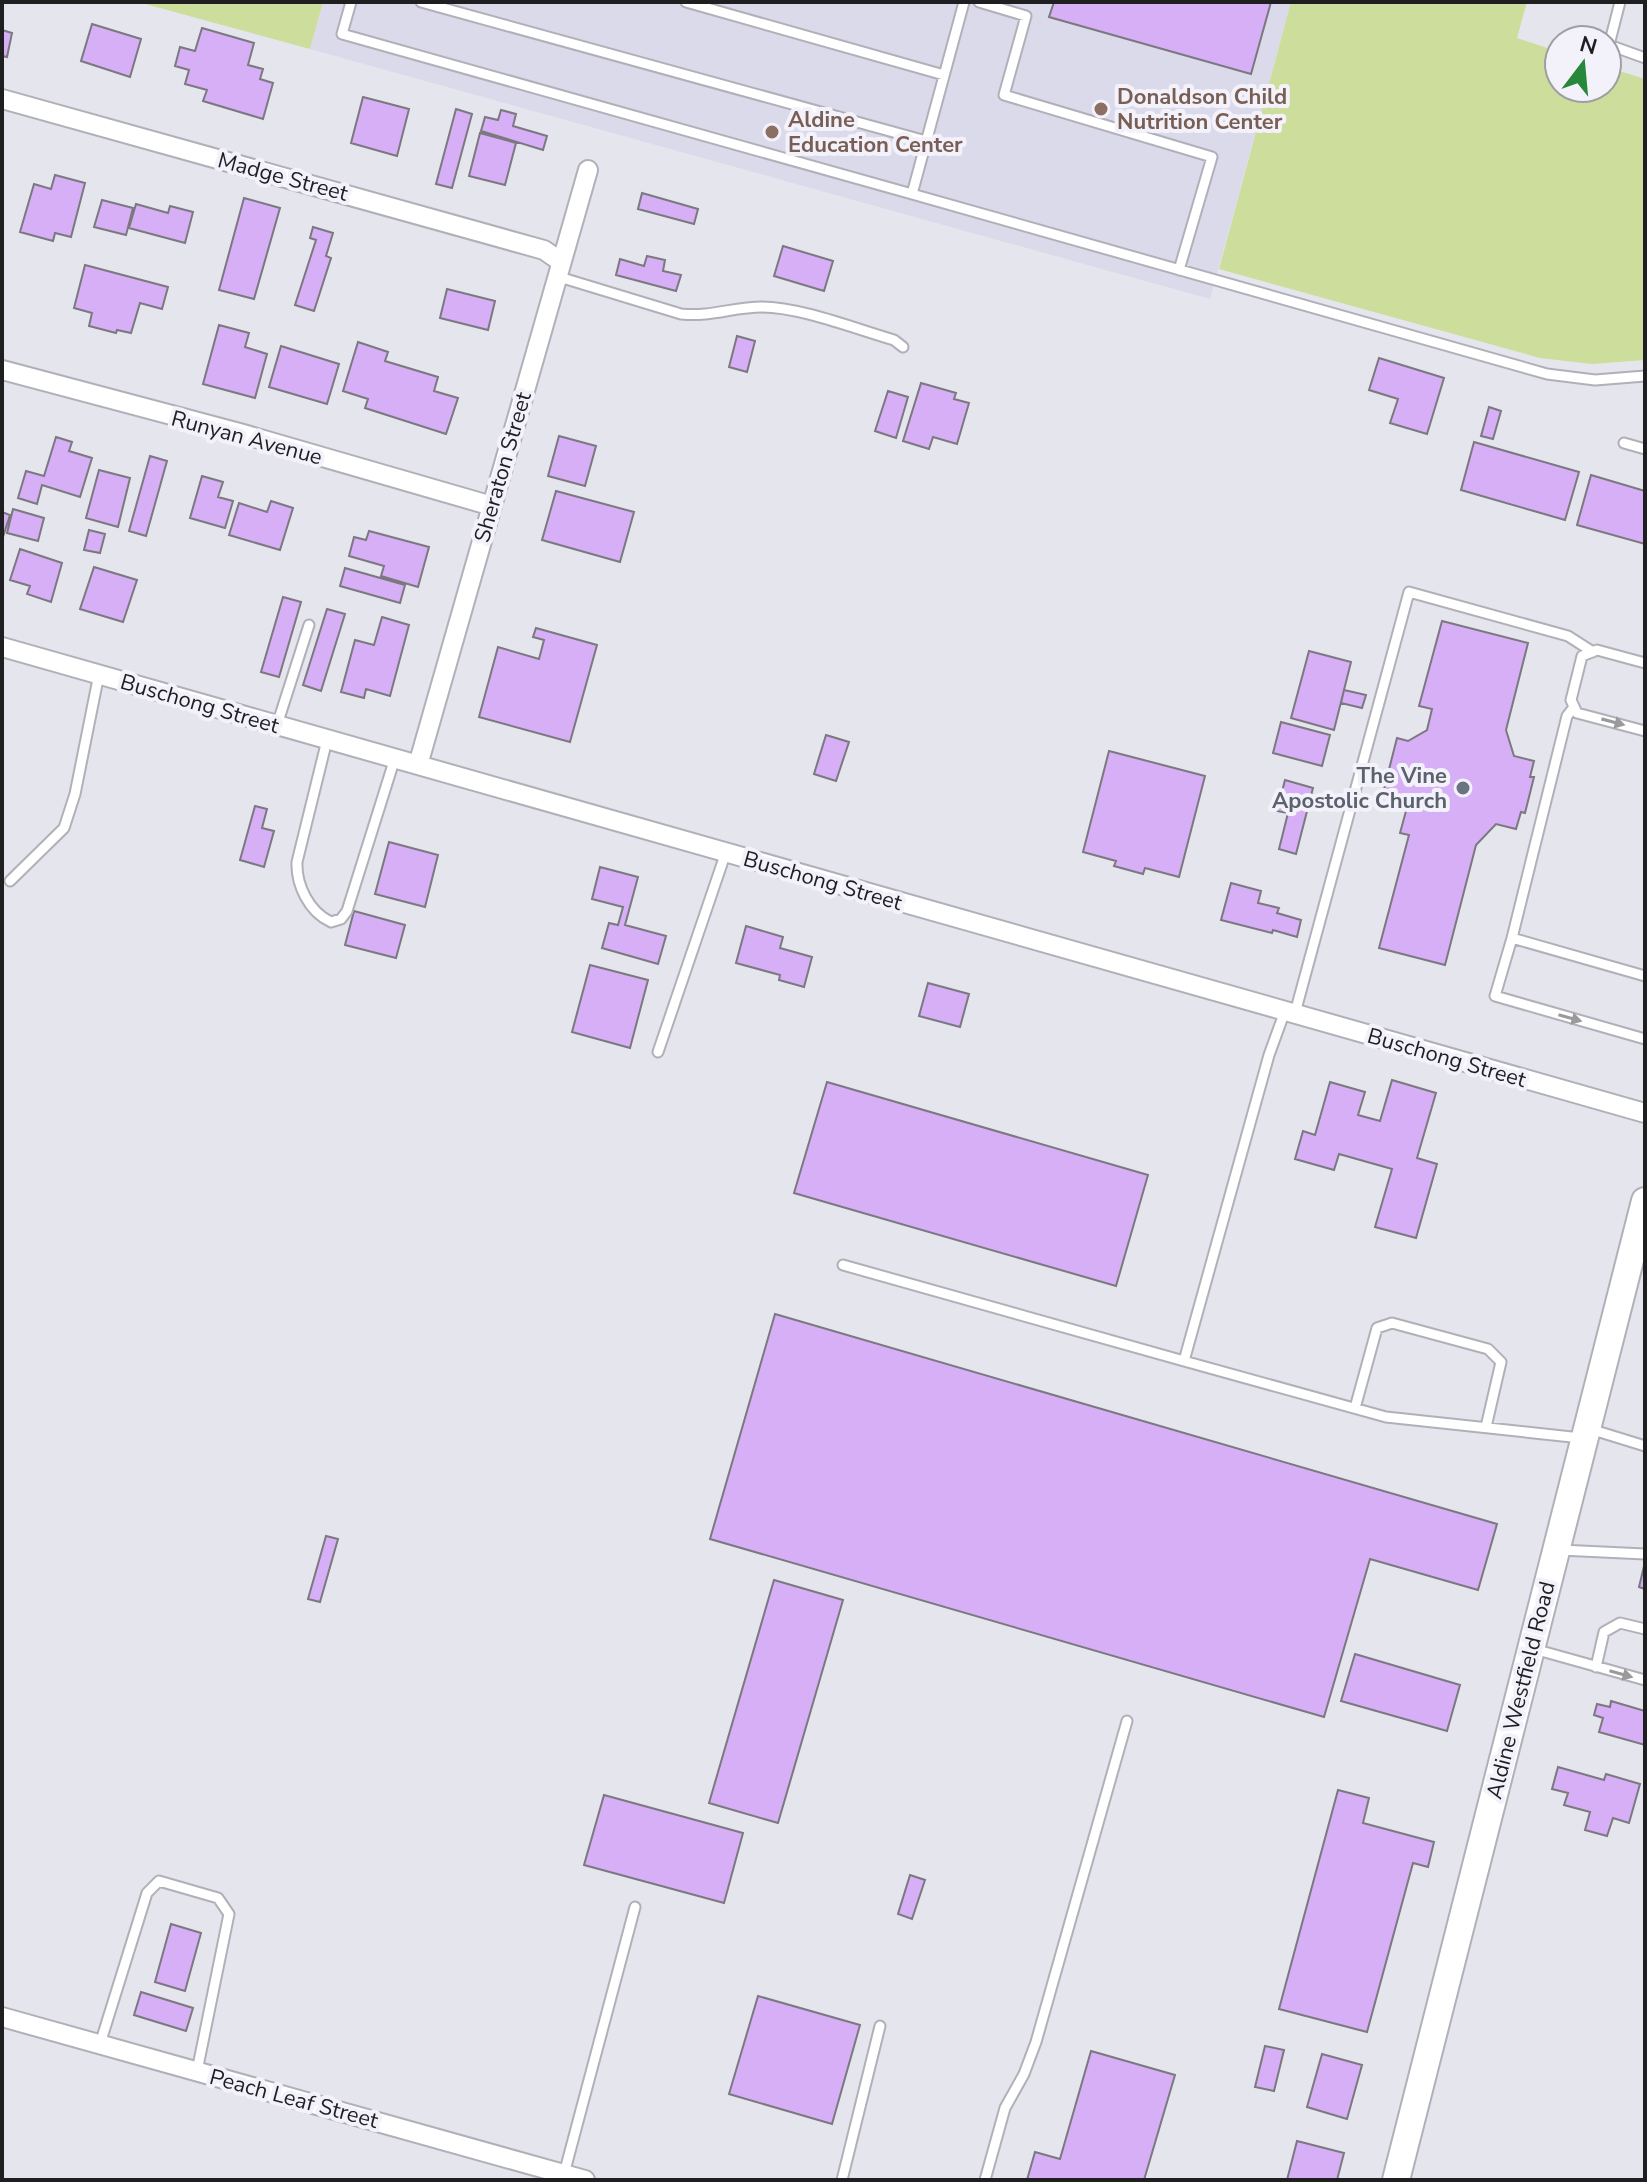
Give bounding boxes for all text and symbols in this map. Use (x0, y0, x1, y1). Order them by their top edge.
north arrow (1543, 24, 1623, 104)
text: N (1576, 29, 1600, 62)
place label: Donaldson Child Nutrition Center (1117, 82, 1287, 137)
marker: Donaldson Child Nutrition Center (1092, 100, 1110, 118)
place label: Aldine Education Center (788, 105, 963, 160)
marker: Aldine Education Center (763, 123, 781, 141)
street label: Madge Street (214, 145, 351, 209)
street label: Sheraton Street (467, 388, 539, 546)
street label: Runyan Avenue (168, 403, 326, 473)
street label: Buschong Street (117, 667, 283, 741)
one-way arrow (1600, 717, 1625, 729)
place label: The Vine Apostolic Church (1272, 761, 1447, 816)
marker: The Vine Apostolic Church (1454, 779, 1472, 797)
street label: Buschong Street (740, 844, 906, 918)
one-way arrow (1558, 1012, 1583, 1024)
street label: Buschong Street (1364, 1021, 1530, 1095)
street label: Aldine Westfield Road (1479, 1578, 1563, 1802)
one-way arrow (1608, 1668, 1633, 1680)
street label: Peach Leaf Street (206, 2062, 382, 2136)

